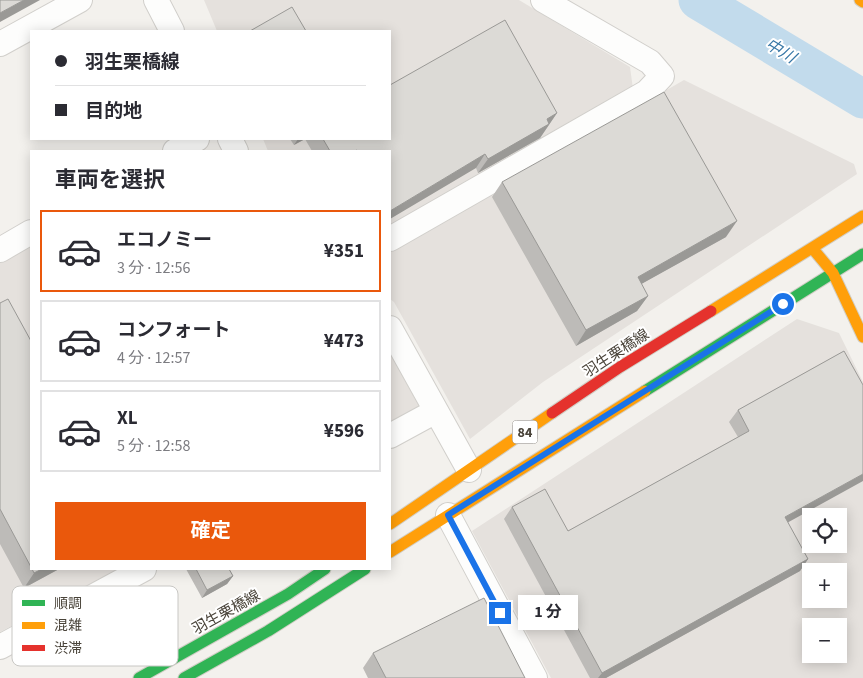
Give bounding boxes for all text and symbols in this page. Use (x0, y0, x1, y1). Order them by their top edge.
water label: 中川 (761, 33, 802, 70)
text: 羽生栗橋線 (85, 49, 180, 76)
text: 目的地 (85, 98, 142, 125)
text: 車両を選択 (55, 164, 165, 196)
text: エコノミー (117, 227, 212, 254)
icon: car (57, 229, 102, 274)
text: ¥351 (324, 238, 364, 265)
text: 3 分 · 12:56 (117, 257, 190, 279)
route start (772, 293, 794, 315)
text: コンフォート (117, 317, 230, 344)
icon: car (57, 319, 102, 364)
street label: 羽生栗橋線 (579, 324, 653, 383)
text: ¥473 (324, 328, 364, 355)
text: 4 分 · 12:57 (117, 347, 190, 369)
text: XL (117, 405, 138, 432)
icon: car (57, 409, 102, 454)
text: ¥596 (324, 418, 364, 445)
road number: 84 (512, 421, 538, 444)
text: 5 分 · 12:58 (117, 435, 190, 457)
button: 確定 (55, 502, 366, 560)
map controls (802, 508, 847, 663)
button: locate (802, 508, 847, 553)
button: + (802, 563, 847, 608)
street label: 羽生栗橋線 (188, 585, 264, 640)
legend (12, 586, 178, 666)
text: 順調 (54, 594, 82, 614)
callout: 1 分 (518, 596, 578, 630)
text: 1 分 (534, 601, 562, 623)
route end (489, 602, 511, 624)
text: 混雑 (54, 616, 82, 636)
button: − (802, 618, 847, 663)
text: 渋滞 (54, 639, 82, 659)

